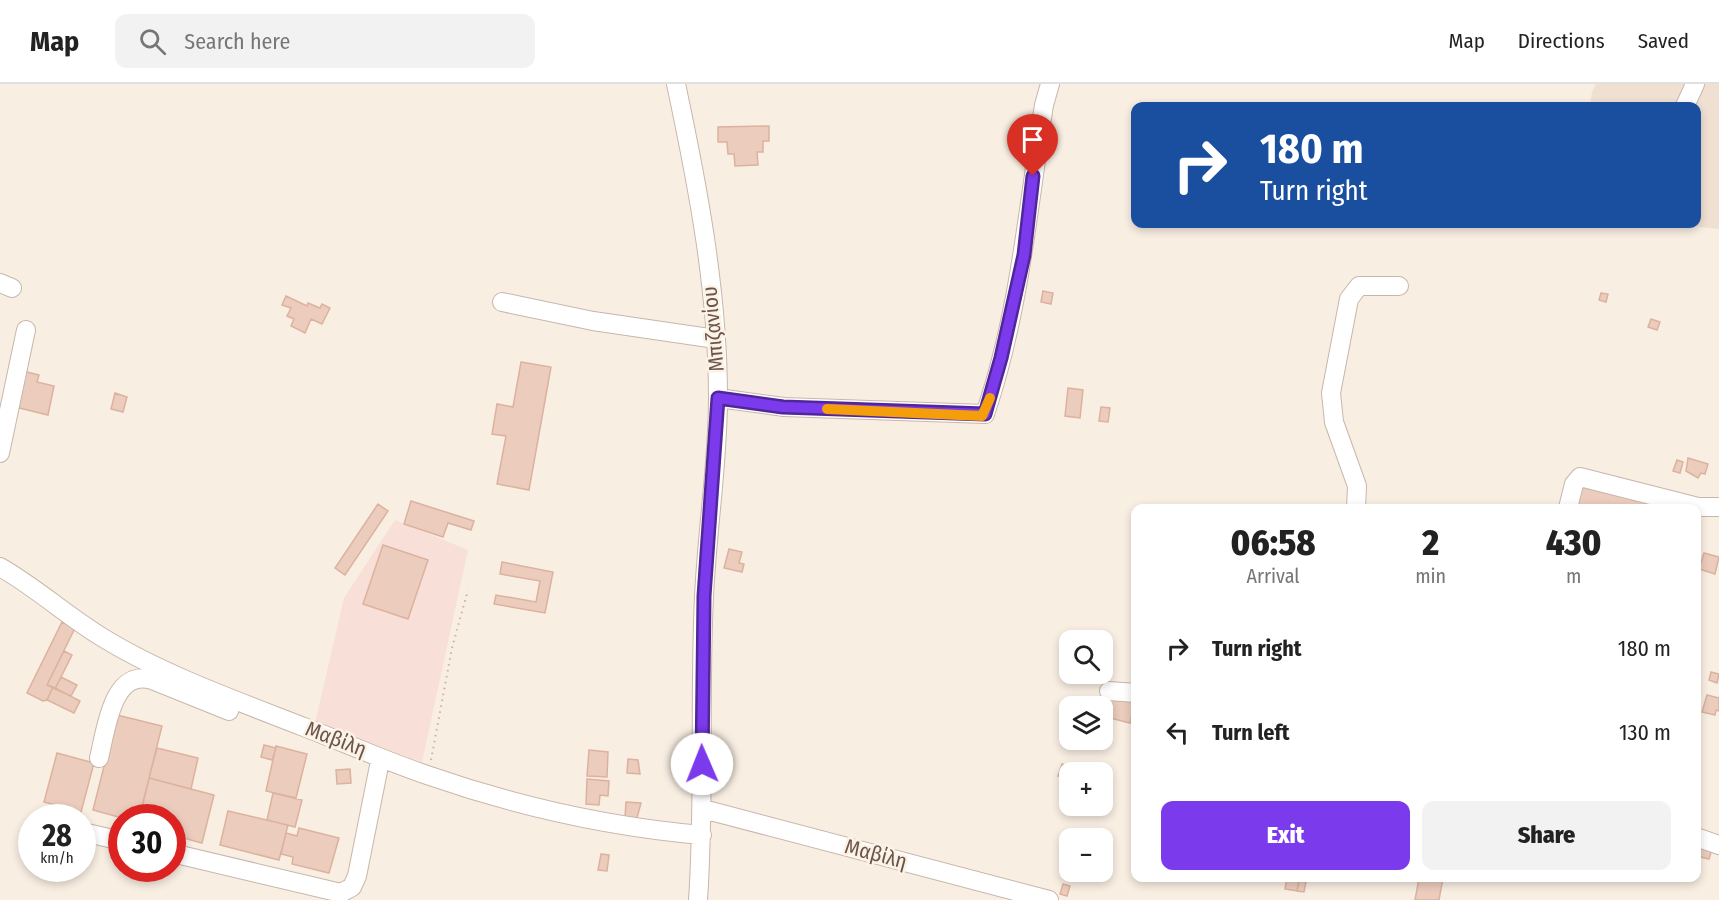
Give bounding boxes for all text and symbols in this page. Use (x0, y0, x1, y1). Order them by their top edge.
search box (115, 14, 535, 68)
text: Map (30, 25, 79, 58)
icon: search (136, 25, 169, 58)
text: Search here (184, 28, 290, 55)
text: Map (1448, 28, 1485, 54)
text: Directions (1518, 28, 1605, 54)
text: Saved (1638, 28, 1689, 54)
pin (1007, 114, 1058, 176)
icon: arrive (1016, 123, 1049, 156)
text: 180 m (1260, 124, 1364, 174)
icon: right (1161, 126, 1239, 204)
text: Turn right (1260, 175, 1368, 207)
street label: Μπιζανίου (696, 285, 730, 373)
text: 06:58 (1231, 521, 1316, 565)
text: 2 (1422, 521, 1439, 565)
text: 430 (1546, 521, 1601, 565)
text: Arrival (1247, 564, 1300, 588)
text: min (1415, 564, 1446, 588)
text: m (1566, 564, 1581, 588)
map controls (1059, 630, 1113, 882)
button: search (1059, 630, 1113, 684)
icon: right (1161, 632, 1194, 665)
text: Turn right (1212, 635, 1301, 662)
text: 180 m (1618, 635, 1671, 662)
button: layers (1059, 696, 1113, 750)
street label: Μαβίλη (302, 716, 370, 762)
icon: left (1161, 716, 1194, 749)
text: Turn left (1212, 719, 1290, 746)
text: 130 m (1619, 719, 1671, 746)
position arrow (670, 732, 734, 796)
button: + (1059, 762, 1113, 816)
button: Exit (1161, 801, 1410, 870)
button: Share (1422, 801, 1671, 870)
speed limit sign: 30 (108, 804, 186, 882)
text: 28 (42, 818, 72, 854)
button: − (1059, 828, 1113, 882)
street label: Μαβίλη (842, 833, 910, 875)
text: km/h (40, 849, 74, 867)

